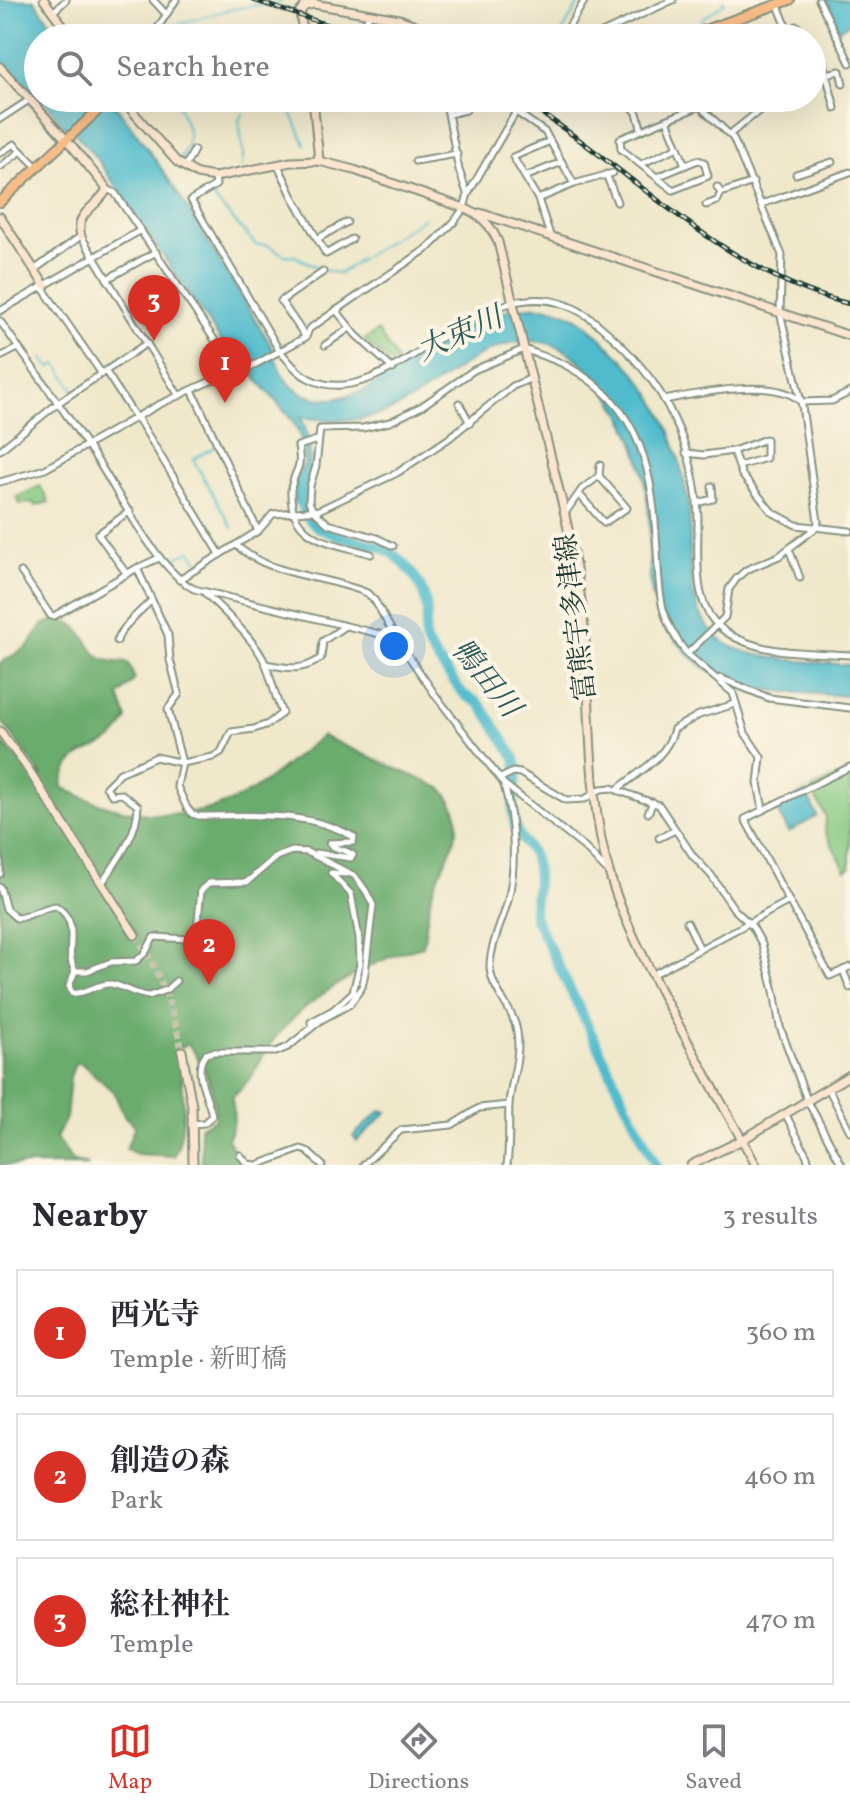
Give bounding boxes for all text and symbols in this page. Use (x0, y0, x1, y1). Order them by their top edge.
search box (24, 24, 826, 112)
icon: search (52, 46, 96, 90)
text: Search here (116, 47, 270, 89)
pin: 3 (128, 275, 180, 341)
water label: 大束川 (410, 296, 512, 372)
pin: 1 (199, 337, 251, 403)
street label: 富熊宇多津線 (547, 531, 607, 703)
your location (374, 626, 414, 666)
water label: 鴨田川 (440, 631, 532, 730)
pin: 2 (183, 919, 235, 985)
text: Nearby (32, 1194, 148, 1241)
text: 3 results (722, 1199, 818, 1235)
text: 西光寺 (110, 1295, 200, 1337)
text: 1 (55, 1315, 65, 1351)
text: 360 m (746, 1315, 816, 1351)
text: Temple · 新町橋 (110, 1342, 287, 1378)
text: 創造の森 (110, 1441, 230, 1483)
text: 2 (53, 1459, 67, 1495)
text: 460 m (744, 1459, 816, 1495)
text: Park (110, 1483, 163, 1519)
text: 総社神社 (110, 1585, 230, 1627)
text: 3 (53, 1603, 67, 1639)
text: 470 m (745, 1603, 816, 1639)
text: Temple (110, 1627, 193, 1663)
tab: Map (108, 1719, 152, 1798)
tab: Directions (368, 1719, 469, 1798)
tab: Saved (685, 1719, 742, 1798)

